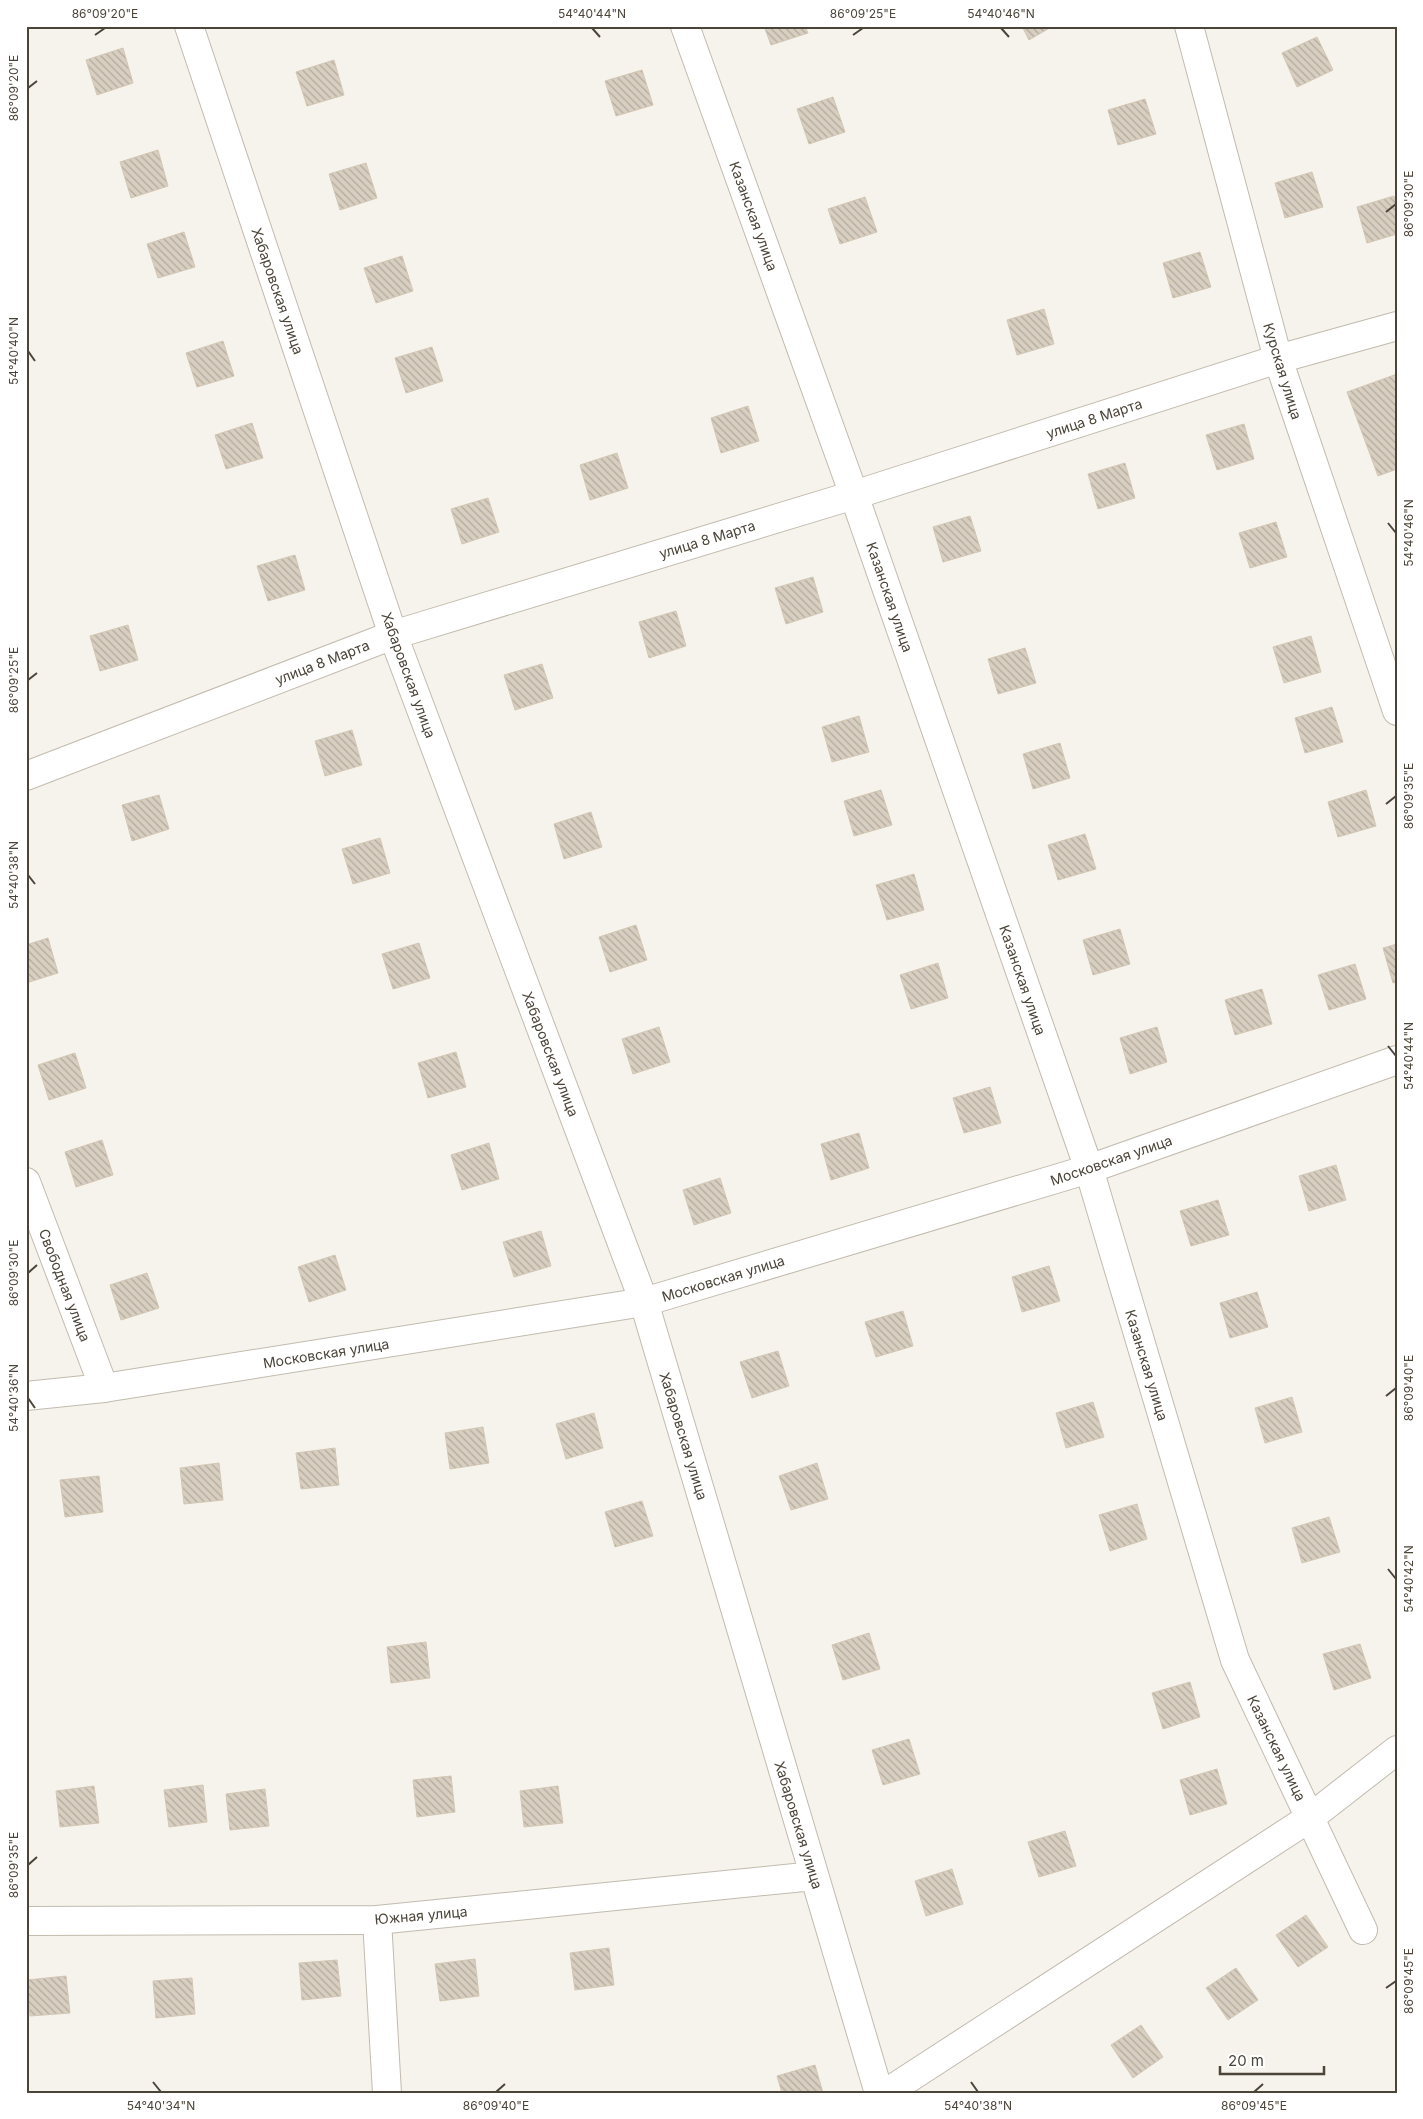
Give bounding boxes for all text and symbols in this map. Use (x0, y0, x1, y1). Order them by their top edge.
text: 86°09'20"E (72, 6, 138, 21)
text: 54°40'44"N (558, 6, 626, 21)
text: 86°09'25"E (830, 6, 896, 21)
text: 54°40'46"N (967, 6, 1035, 21)
text: 86°09'20"E (6, 55, 21, 121)
street label: Казанская улица (726, 159, 782, 273)
text: 86°09'30"E (1401, 171, 1416, 237)
street label: Хабаровская улица (248, 226, 308, 356)
text: 54°40'40"N (6, 317, 21, 385)
street label: Курская улица (1260, 321, 1306, 421)
street label: улица 8 Марта (1044, 394, 1144, 442)
text: 54°40'46"N (1401, 499, 1416, 567)
street label: улица 8 Марта (657, 516, 757, 562)
street label: Казанская улица (863, 540, 917, 654)
street label: Хабаровская улица (378, 610, 440, 740)
street label: улица 8 Марта (272, 636, 372, 688)
text: 86°09'25"E (6, 647, 21, 713)
text: 86°09'35"E (1401, 763, 1416, 829)
text: 54°40'38"N (6, 841, 21, 909)
street label: Казанская улица (996, 923, 1050, 1037)
street label: Хабаровская улица (519, 989, 583, 1119)
text: 54°40'44"N (1401, 1022, 1416, 1090)
street label: Московская улица (1048, 1131, 1174, 1189)
street label: Свободная улица (36, 1226, 94, 1344)
text: 86°09'30"E (6, 1240, 21, 1306)
street label: Московская улица (660, 1251, 786, 1305)
street label: Казанская улица (1122, 1307, 1172, 1423)
street label: Московская улица (262, 1335, 390, 1371)
text: 86°09'40"E (1401, 1355, 1416, 1421)
text: 54°40'36"N (6, 1364, 21, 1432)
street label: Хабаровская улица (656, 1370, 712, 1502)
text: 54°40'42"N (1401, 1545, 1416, 1613)
street label: Казанская улица (1244, 1692, 1310, 1804)
street label: Хабаровская улица (771, 1759, 827, 1891)
text: 86°09'35"E (6, 1832, 21, 1898)
street label: Южная улица (374, 1902, 468, 1928)
text: 86°09'45"E (1401, 1948, 1416, 2014)
scale bar (1220, 2044, 1324, 2076)
text: 20 m (1228, 2051, 1264, 2070)
text: 54°40'34"N (127, 2098, 195, 2113)
text: 86°09'40"E (463, 2098, 529, 2113)
text: 54°40'38"N (944, 2098, 1012, 2113)
text: 86°09'45"E (1221, 2098, 1287, 2113)

